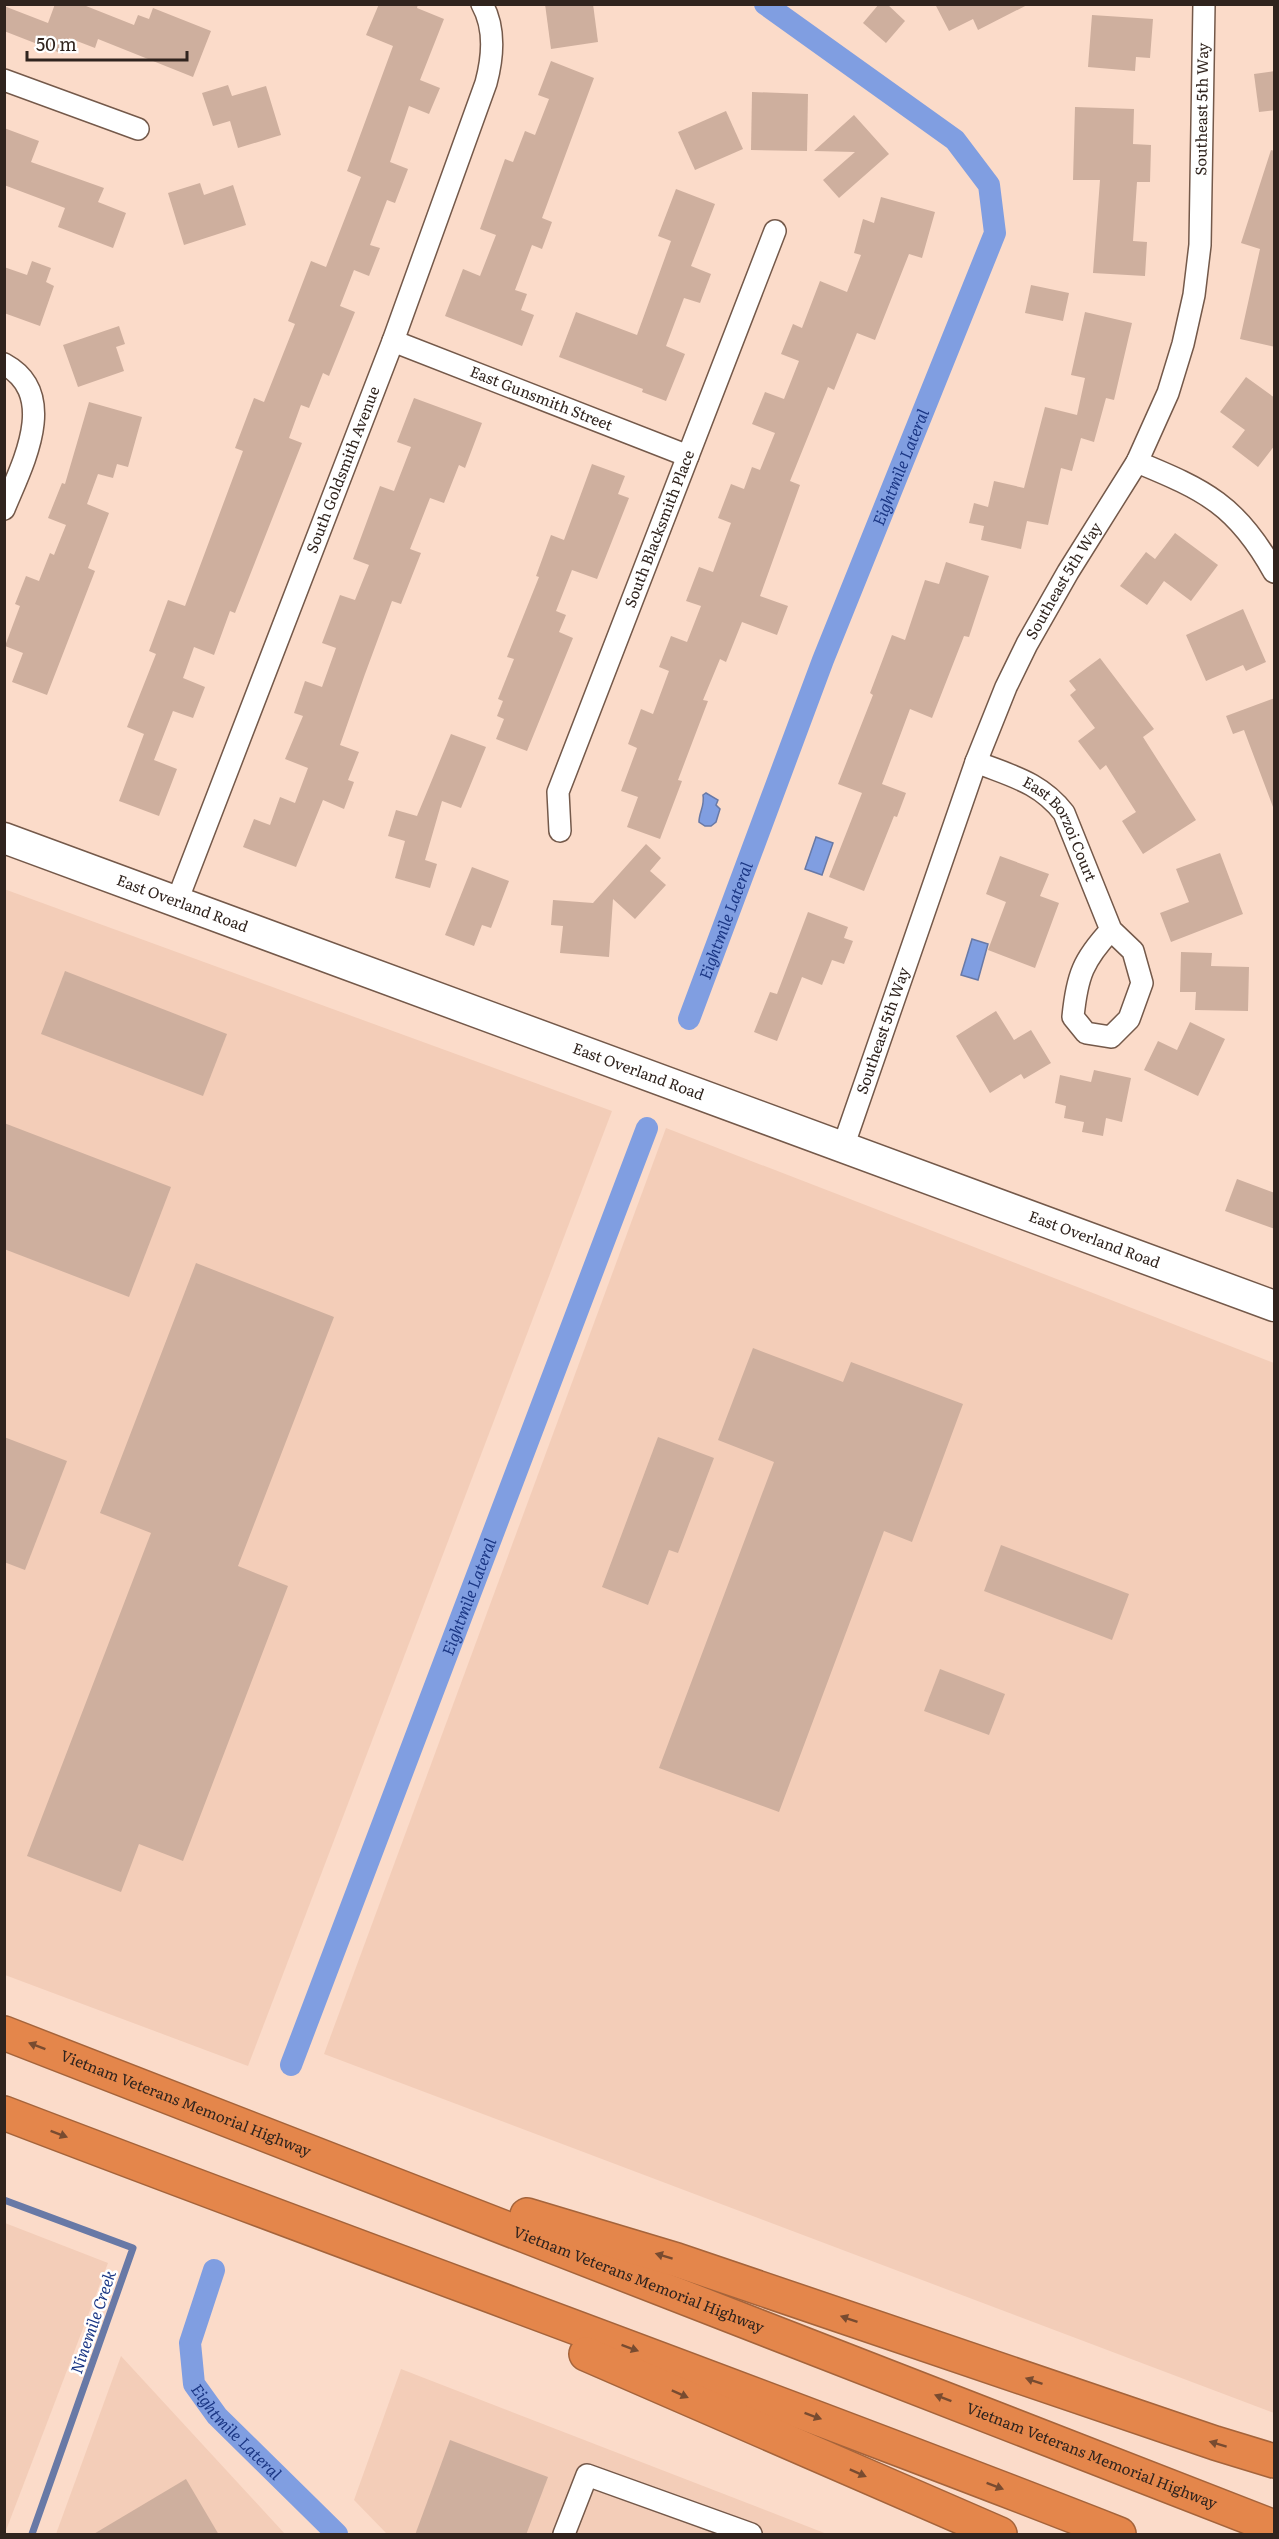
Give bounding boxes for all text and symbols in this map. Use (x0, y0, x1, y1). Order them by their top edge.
scale bar (27, 24, 188, 62)
text: 50 m (36, 30, 77, 57)
street label: Southeast 5th Way (1188, 42, 1213, 176)
street label: East Gunsmith Street (467, 359, 617, 436)
street label: South Goldsmith Avenue (299, 382, 385, 556)
water label: Eightmile Lateral (865, 405, 934, 529)
street label: South Blacksmith Place (617, 446, 699, 611)
street label: Southeast 5th Way (1019, 517, 1107, 643)
street label: East Borzoi Court (1019, 769, 1103, 885)
water label: Eightmile Lateral (692, 858, 758, 982)
street label: East Overland Road (114, 867, 252, 937)
street label: Southeast 5th Way (849, 963, 914, 1097)
street label: East Overland Road (570, 1036, 708, 1105)
street label: East Overland Road (1026, 1204, 1164, 1273)
water label: Eightmile Lateral (435, 1534, 501, 1658)
one-way arrow (28, 2040, 46, 2050)
street label: Vietnam Veterans Memorial Highway (57, 2043, 316, 2162)
one-way arrow (50, 2130, 68, 2139)
street label: Vietnam Veterans Memorial Highway (510, 2219, 768, 2338)
one-way arrow (655, 2251, 673, 2260)
water label: Ninemile Creek (63, 2267, 121, 2377)
one-way arrow (840, 2313, 858, 2323)
one-way arrow (621, 2344, 639, 2354)
one-way arrow (1025, 2376, 1043, 2386)
water label: Eightmile Lateral (186, 2378, 288, 2485)
one-way arrow (671, 2390, 688, 2399)
one-way arrow (934, 2393, 952, 2402)
street label: Vietnam Veterans Memorial Highway (963, 2395, 1221, 2514)
one-way arrow (804, 2412, 822, 2421)
one-way arrow (1209, 2439, 1227, 2448)
one-way arrow (850, 2468, 867, 2477)
one-way arrow (986, 2482, 1004, 2491)

